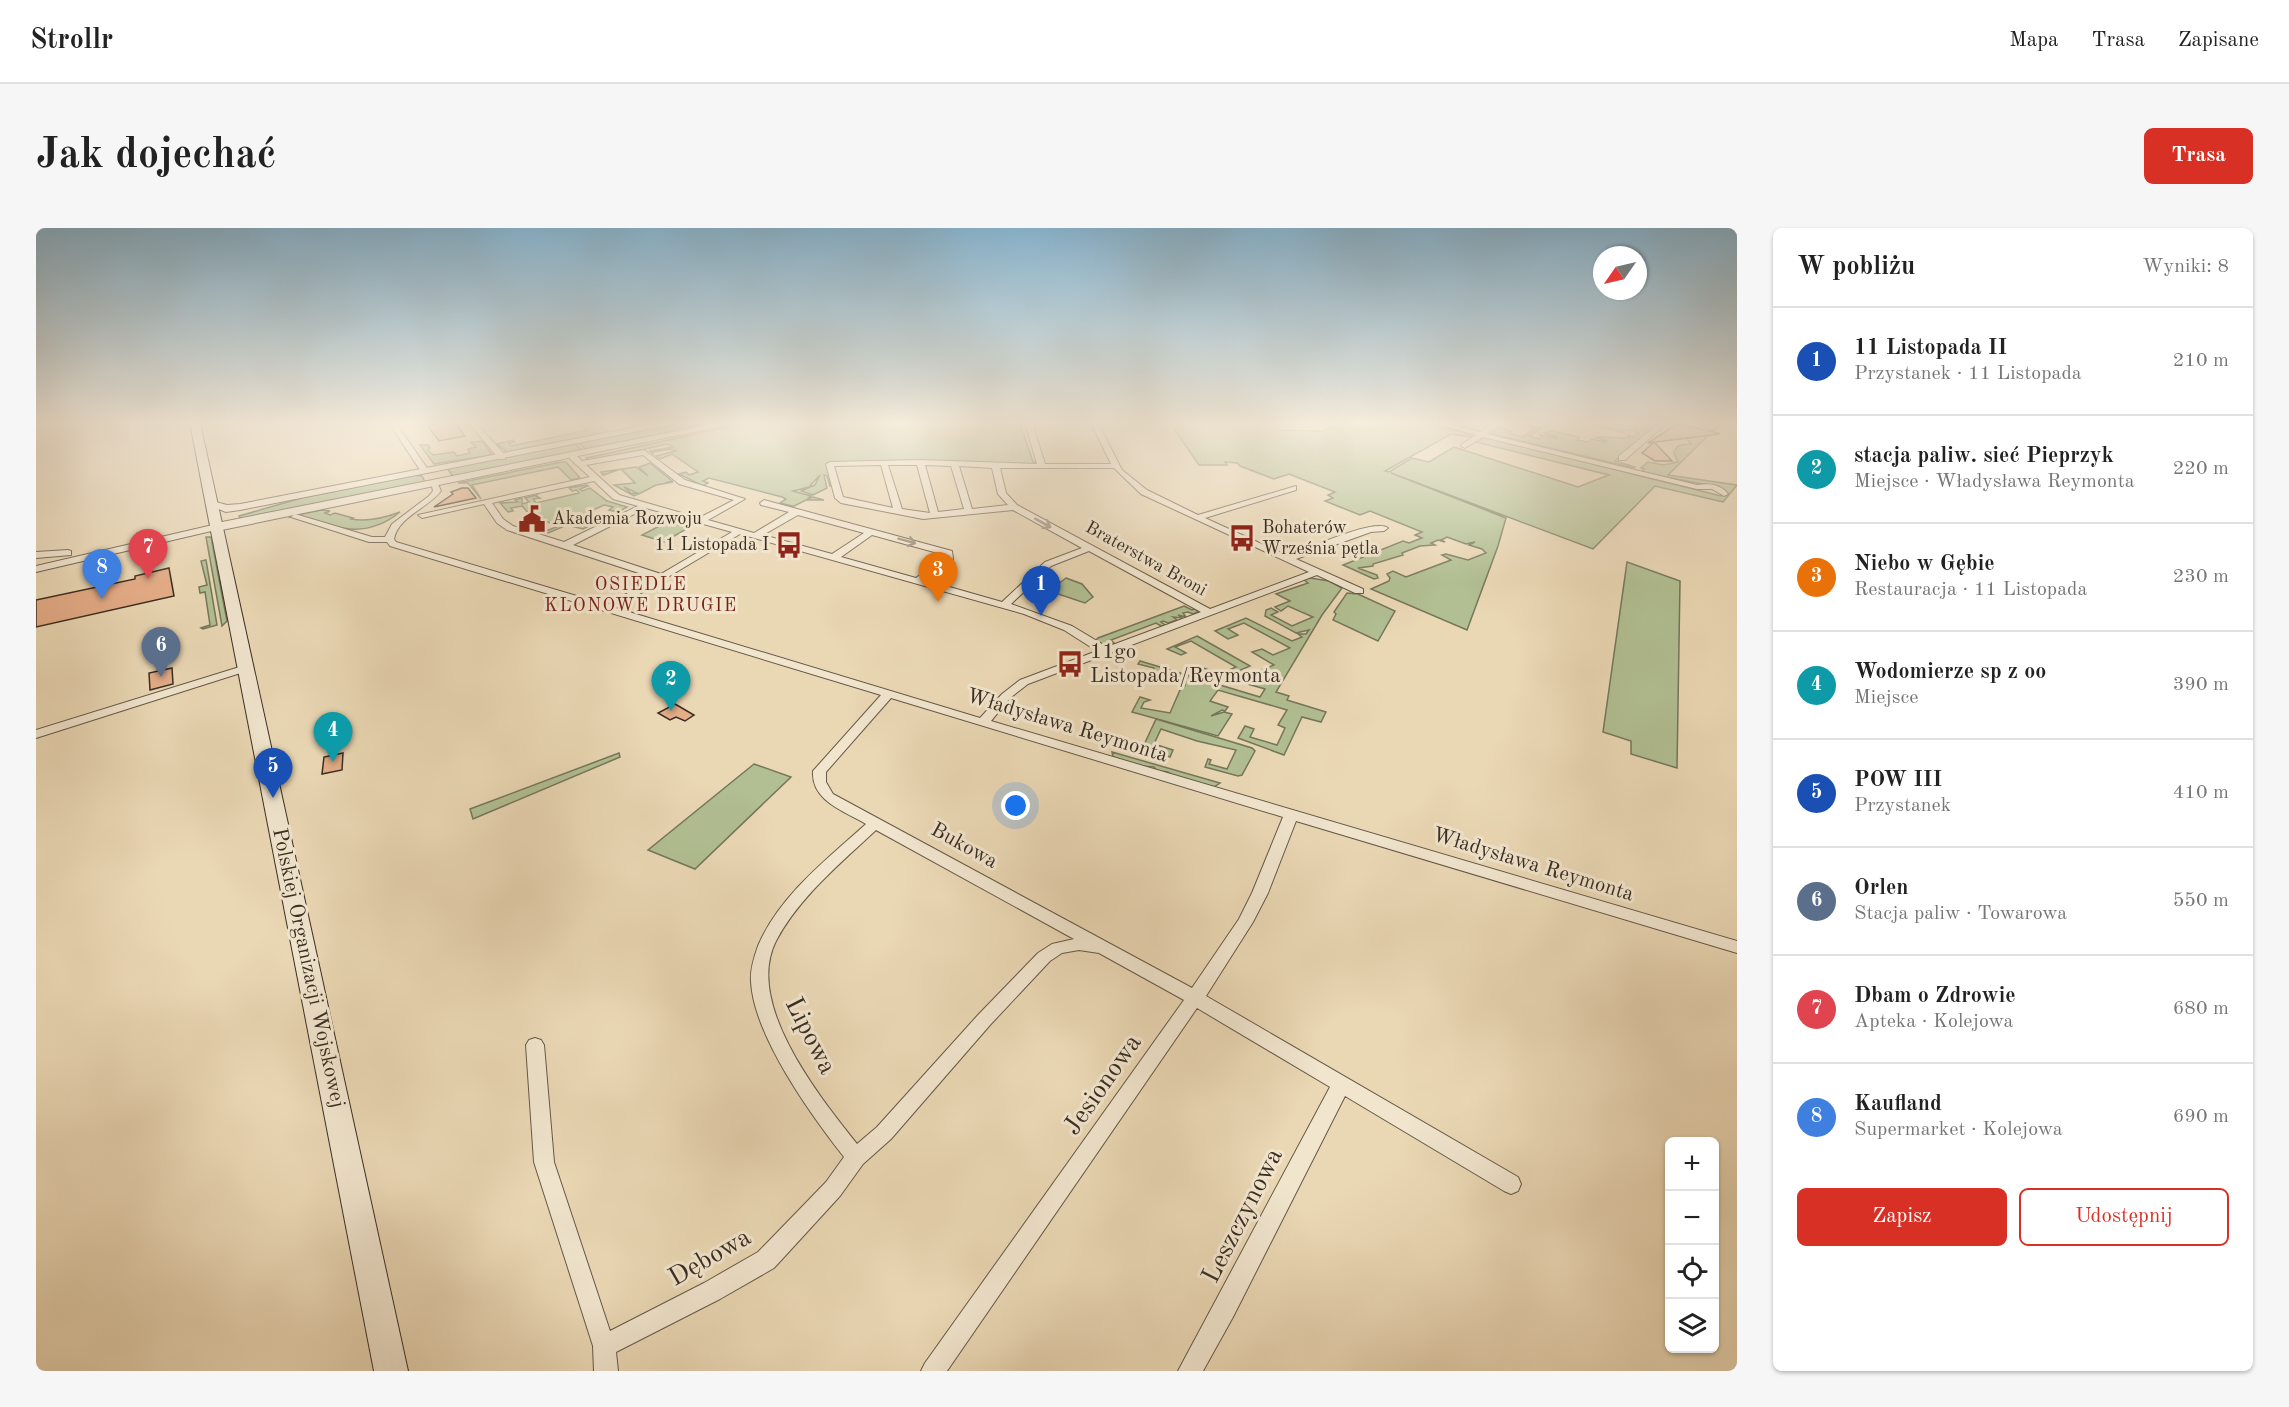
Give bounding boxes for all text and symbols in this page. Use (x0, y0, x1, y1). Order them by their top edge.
text: Strollr (30, 27, 113, 55)
text: Mapa (2009, 30, 2058, 51)
text: Trasa (2091, 30, 2145, 51)
text: Zapisane (2178, 30, 2259, 51)
button: Trasa (2144, 128, 2253, 184)
text: Jak dojechać (36, 135, 277, 177)
north arrow (1593, 246, 1647, 300)
text: W pobliżu (1797, 254, 1915, 280)
text: Wyniki: 8 (2142, 257, 2229, 277)
text: 11 Listopada II (1854, 337, 2007, 359)
text: 1 (1811, 351, 1822, 371)
text: 210 m (2173, 351, 2229, 371)
text: Przystanek · 11 Listopada (1854, 364, 2082, 384)
text: stacja paliw. sieć Pieprzyk (1854, 445, 2114, 467)
text: 2 (1811, 459, 1822, 479)
text: 220 m (2173, 459, 2229, 479)
text: Miejsce · Władysława Reymonta (1854, 472, 2135, 492)
public building icon: Akademia Rozwoju (517, 504, 547, 534)
place label: Akademia Rozwoju (552, 510, 702, 528)
one-way arrow (1034, 517, 1051, 529)
street label: Braterstwa Broni (1082, 518, 1210, 600)
place label: Bohaterów Września pętla (1262, 519, 1379, 558)
bus stop icon: Bohaterów Września pętla (1227, 523, 1257, 553)
pin: 7 (128, 530, 168, 579)
bus stop icon: 11 Listopada I (774, 530, 804, 560)
place label: 11 Listopada I (654, 536, 769, 554)
one-way arrow (897, 536, 916, 547)
pin: 8 (82, 550, 122, 599)
pin: 3 (918, 552, 958, 602)
text: Niebo w Gębie (1854, 553, 1995, 575)
pin: 1 (1022, 566, 1060, 616)
text: 3 (1811, 567, 1822, 587)
text: 230 m (2173, 567, 2229, 587)
district label: OSIEDLE KLONOWE DRUGIE (544, 576, 738, 615)
text: Restauracja · 11 Listopada (1854, 580, 2087, 600)
pin: 6 (142, 628, 180, 677)
place label: 11go Listopada/Reymonta (1090, 642, 1281, 687)
bus stop icon: 11go Listopada/Reymonta (1055, 649, 1085, 679)
text: Wodomierze sp z oo (1854, 661, 2046, 683)
pin: 2 (652, 662, 690, 711)
text: 4 (1811, 675, 1822, 695)
text: 390 m (2173, 675, 2229, 695)
street label: Władysława Reymonta (964, 685, 1170, 767)
text: Miejsce (1854, 688, 1918, 708)
pin: 4 (314, 712, 352, 762)
pin: 5 (254, 748, 292, 798)
text: POW III (1854, 769, 1942, 791)
text: 5 (1811, 783, 1822, 803)
text: 410 m (2173, 783, 2229, 803)
your location (1001, 791, 1030, 820)
text: Przystanek (1854, 796, 1951, 816)
street label: Bukowa (927, 819, 1001, 873)
street label: Władysława Reymonta (1430, 824, 1636, 906)
street label: Polskiej Organizacji Wojskowej (268, 826, 348, 1110)
text: Orlen (1854, 877, 1909, 899)
text: 6 (1811, 891, 1822, 911)
text: 550 m (2173, 891, 2229, 911)
text: Stacja paliw · Towarowa (1854, 904, 2067, 924)
text: Dbam o Zdrowie (1854, 985, 2016, 1007)
street label: Lipowa (780, 993, 840, 1079)
text: 7 (1811, 999, 1822, 1019)
text: 680 m (2173, 999, 2229, 1019)
text: Apteka · Kolejowa (1854, 1012, 2013, 1032)
street label: Jesionowa (1059, 1030, 1147, 1140)
text: Kaufland (1854, 1093, 1942, 1115)
text: 8 (1811, 1107, 1822, 1127)
text: 690 m (2173, 1107, 2229, 1127)
text: Supermarket · Kolejowa (1854, 1120, 2063, 1140)
map controls (1665, 1137, 1719, 1353)
button: + (1665, 1137, 1719, 1191)
street label: Leszczynowa (1198, 1144, 1288, 1288)
button: Zapisz (1797, 1188, 2007, 1246)
button: Udostępnij (2019, 1188, 2229, 1246)
button: − (1665, 1191, 1719, 1245)
street label: Dębowa (664, 1224, 756, 1292)
button: locate (1665, 1245, 1719, 1299)
button: layers (1665, 1299, 1719, 1353)

